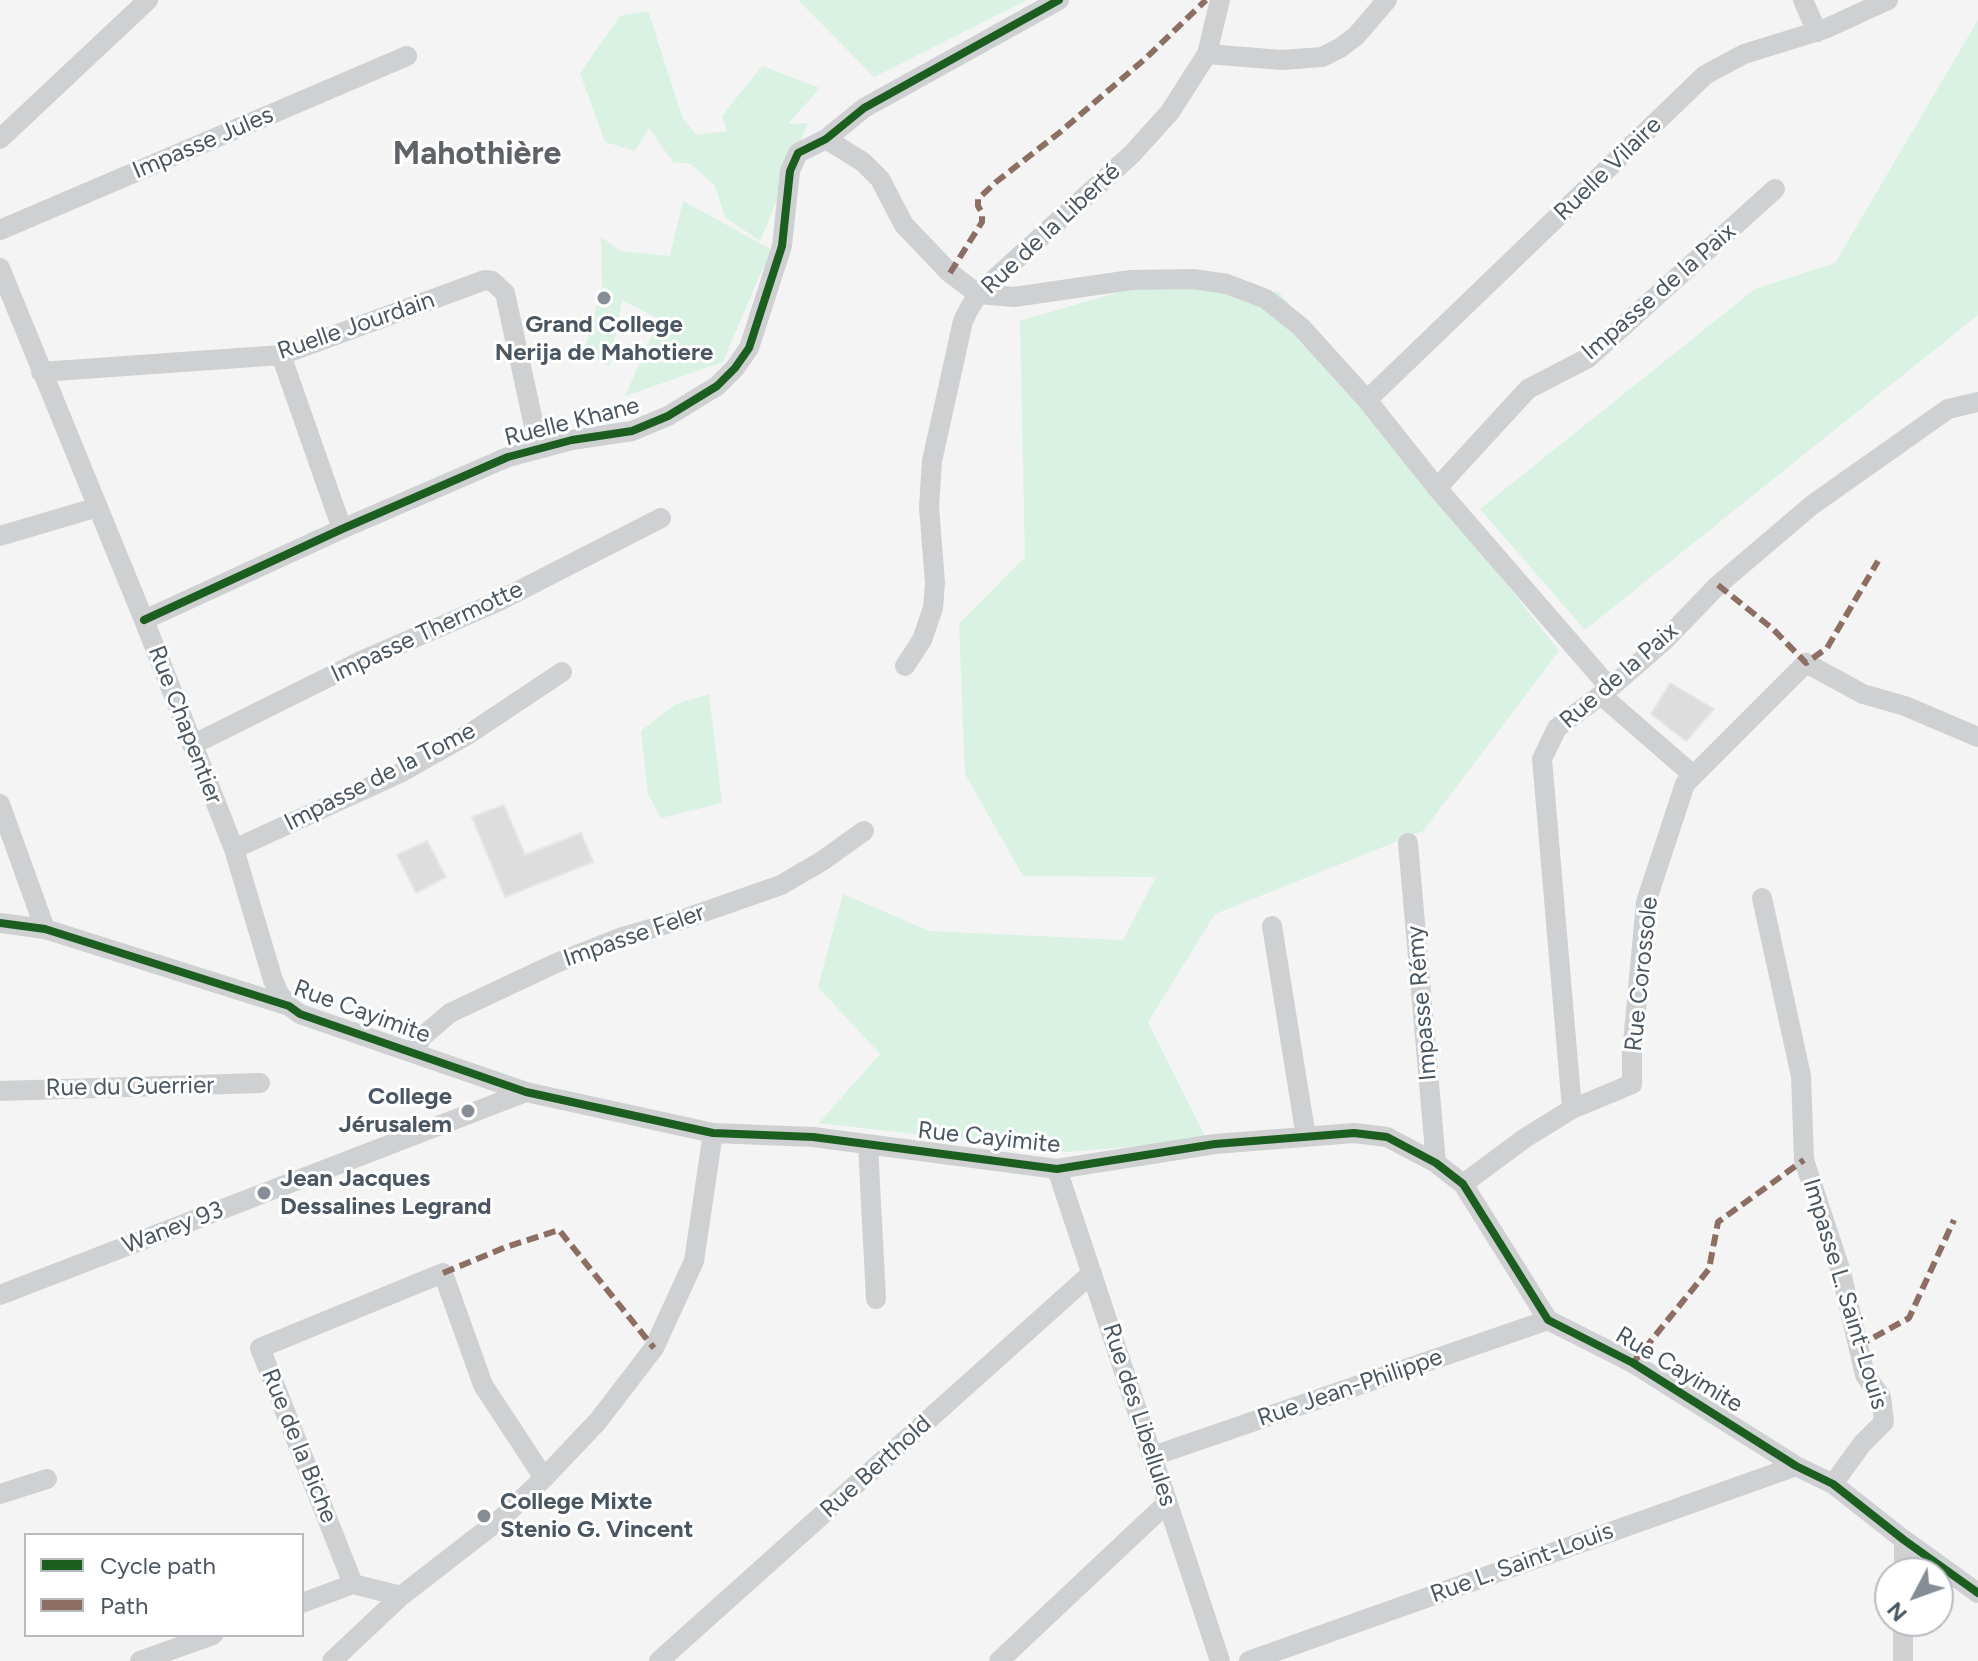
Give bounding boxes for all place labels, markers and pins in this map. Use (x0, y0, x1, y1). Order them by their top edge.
marker: Grand College Nerija de Mahotiere (595, 289, 613, 307)
place label: Grand College Nerija de Mahotiere (495, 311, 713, 367)
place label: College Jérusalem (339, 1083, 452, 1139)
marker: College Jérusalem (459, 1102, 477, 1120)
place label: Jean Jacques Dessalines Legrand (280, 1165, 492, 1221)
marker: Jean Jacques Dessalines Legrand (255, 1184, 273, 1202)
place label: College Mixte Stenio G. Vincent (500, 1488, 693, 1544)
marker: College Mixte Stenio G. Vincent (475, 1507, 493, 1525)

